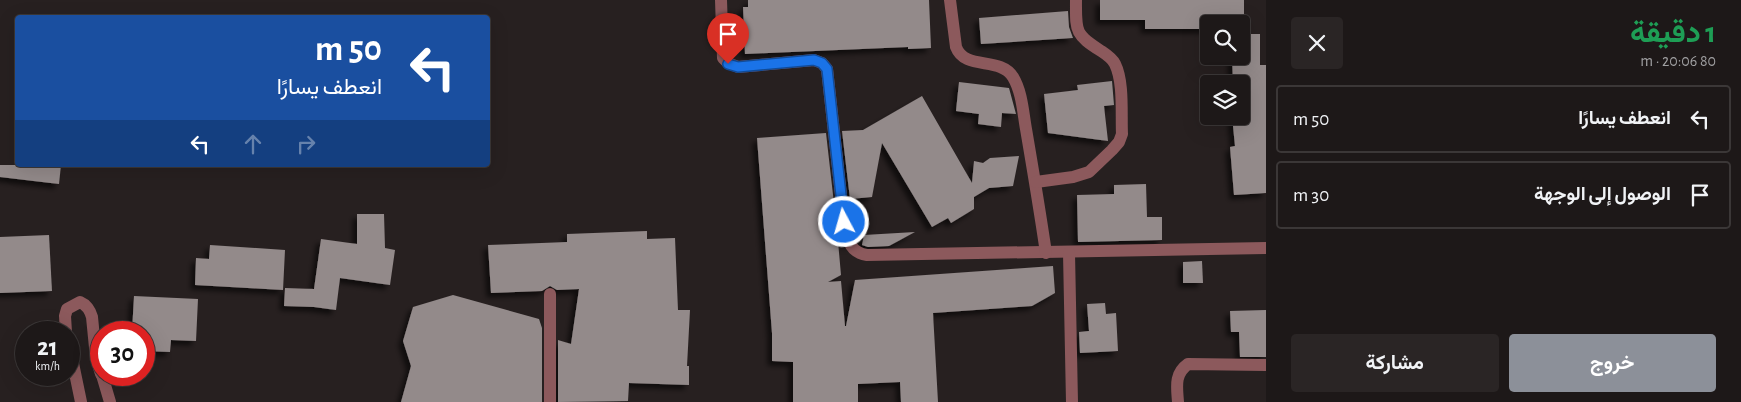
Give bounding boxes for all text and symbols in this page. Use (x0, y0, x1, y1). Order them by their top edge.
pin (707, 13, 749, 64)
map controls (1200, 15, 1250, 125)
button: search (1200, 15, 1250, 65)
button: close (1291, 17, 1343, 69)
text: 1 دقيقة (1630, 18, 1716, 48)
icon: arrive (714, 20, 742, 48)
text: 50 m (315, 32, 382, 67)
icon: left (400, 35, 465, 100)
text: 80 m · 20:06 (1640, 53, 1716, 69)
button: layers (1200, 75, 1250, 125)
text: انعطف يسارًا (277, 76, 382, 98)
icon: left (1686, 105, 1714, 133)
text: انعطف يسارًا (1578, 109, 1671, 128)
text: 50 m (1293, 110, 1329, 129)
icon: left (186, 130, 214, 158)
icon: ahead (239, 130, 267, 158)
icon: right (292, 130, 320, 158)
icon: arrive (1686, 181, 1714, 209)
text: الوصول إلى الوجهة (1534, 185, 1671, 204)
text: 30 m (1293, 186, 1329, 205)
position arrow (817, 195, 869, 247)
speed limit sign: 30 (90, 321, 155, 386)
button: مشاركة (1291, 334, 1499, 392)
button: خروج (1509, 334, 1716, 392)
text: 21 (37, 335, 58, 360)
text: km/h (35, 360, 60, 372)

